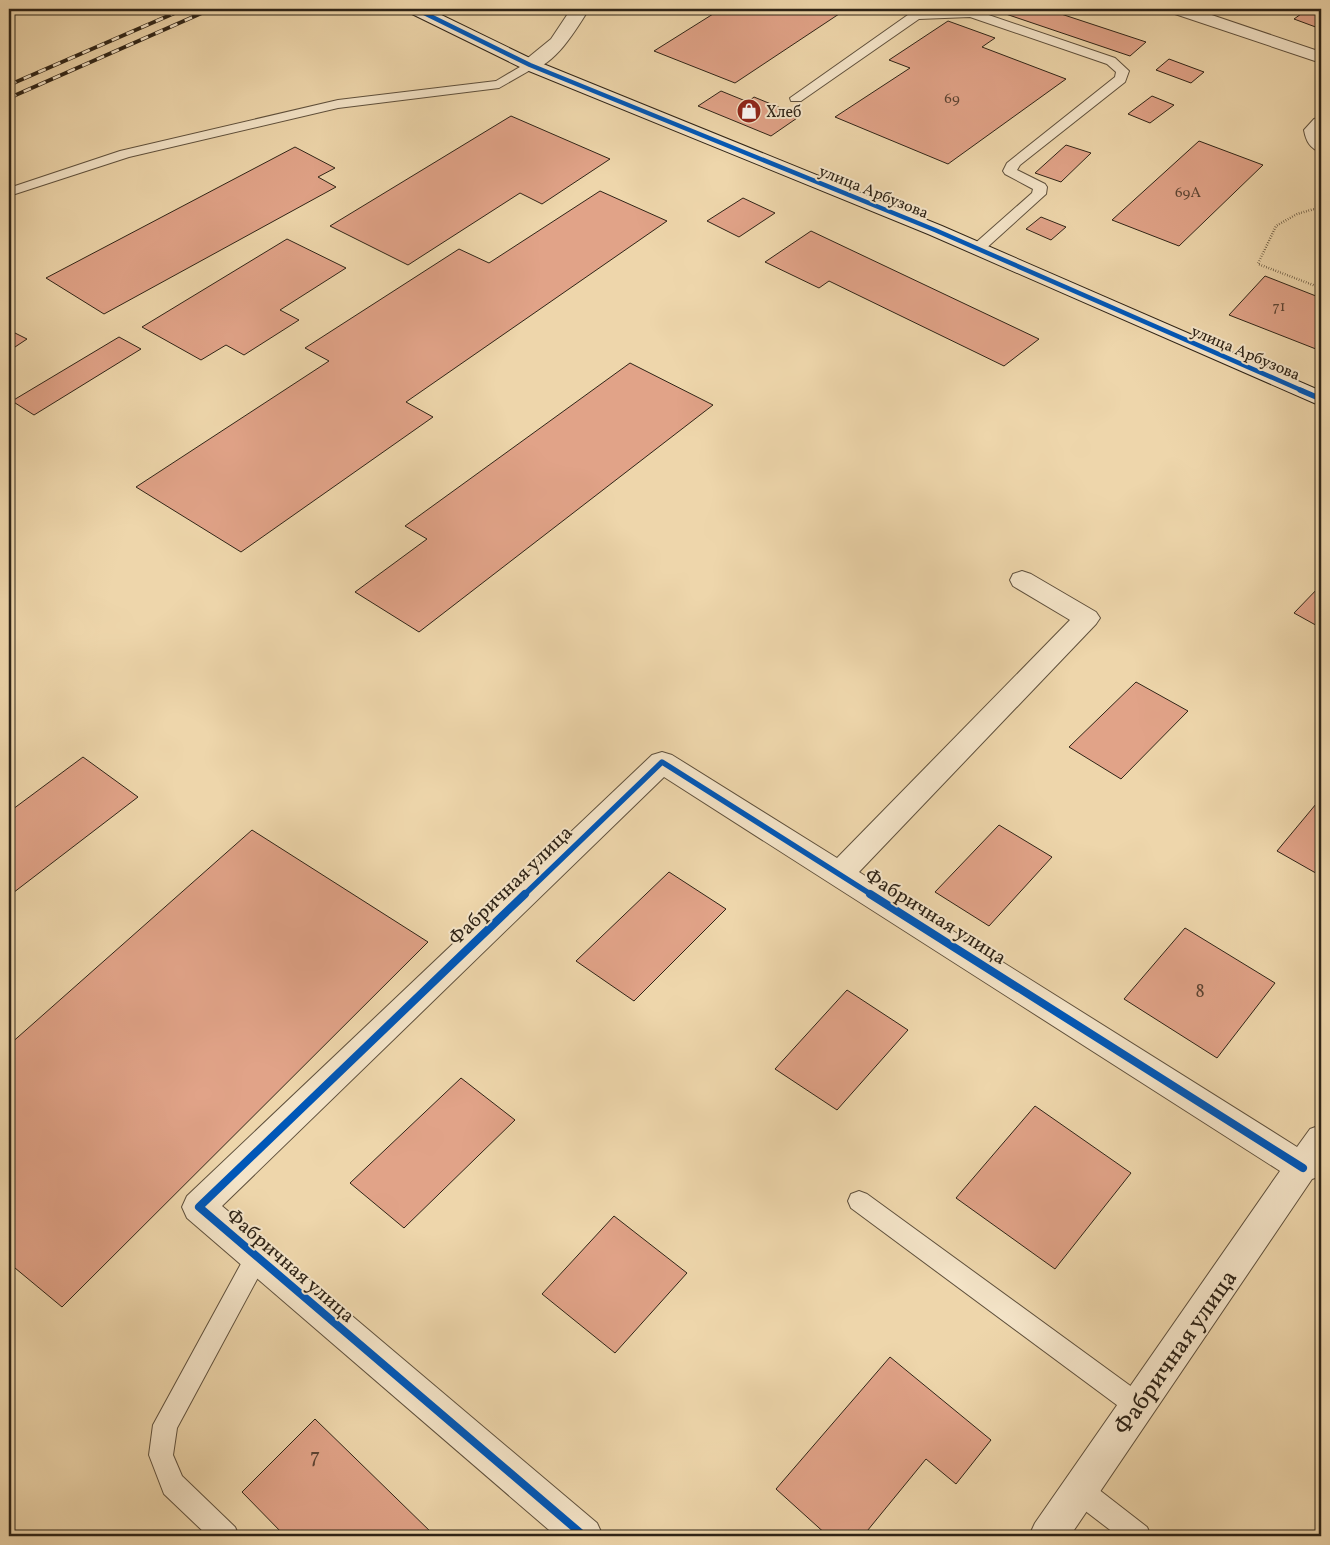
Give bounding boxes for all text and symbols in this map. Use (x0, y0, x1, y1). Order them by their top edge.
house number: 69 (944, 89, 960, 110)
shop icon: Хлеб (736, 98, 762, 124)
place label: Хлеб (766, 102, 801, 124)
street label: улица Арбузова (815, 161, 931, 225)
house number: 69А (1175, 183, 1201, 204)
house number: 71 (1272, 297, 1286, 318)
street label: улица Арбузова (1187, 321, 1303, 387)
street label: Фабричная улица (443, 820, 580, 953)
street label: Фабричная улица (859, 863, 1011, 973)
house number: 8 (1195, 980, 1205, 1005)
street label: Фабричная улица (219, 1203, 360, 1330)
street label: Фабричная улица (1107, 1263, 1247, 1443)
house number: 7 (310, 1443, 320, 1472)

